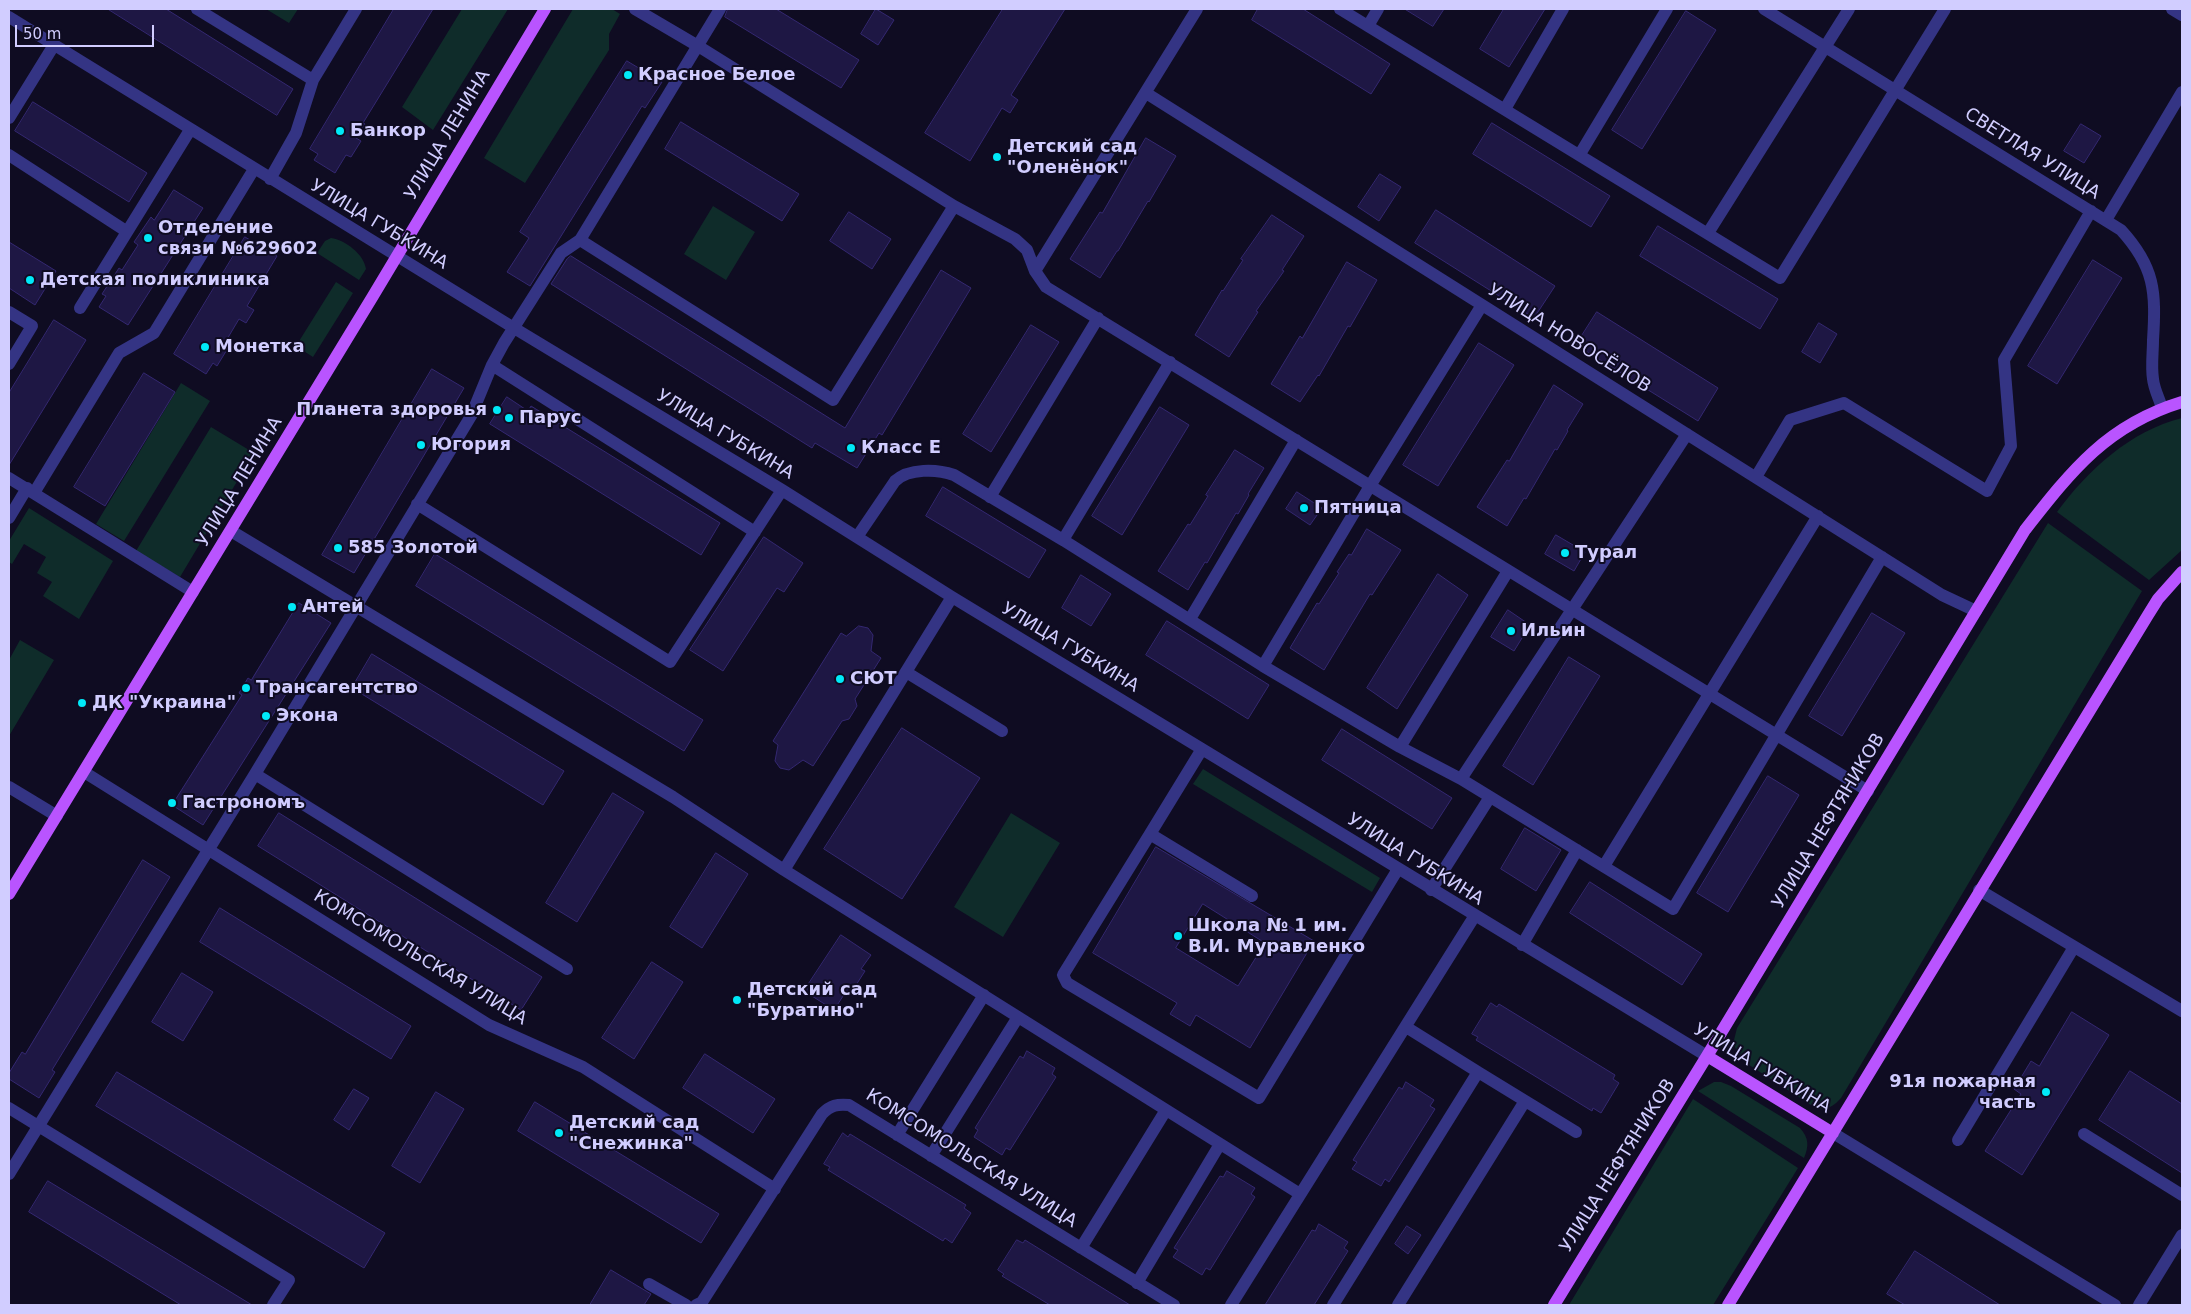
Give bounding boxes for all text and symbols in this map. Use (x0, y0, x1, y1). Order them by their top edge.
scale bar (18, 15, 156, 47)
text: 50 m (23, 25, 61, 43)
place label: Красное Белое (638, 64, 795, 86)
street label: УЛИЦА ЛЕНИНА (401, 66, 495, 204)
marker: Красное Белое (622, 69, 634, 81)
street label: СВЕТЛАЯ УЛИЦА (1960, 104, 2104, 204)
place label: Банкор (350, 120, 426, 142)
marker: Банкор (334, 125, 346, 137)
place label: Детский сад "Оленёнок" (1007, 136, 1137, 178)
marker: Детский сад "Оленёнок" (991, 151, 1003, 163)
street label: УЛИЦА ГУБКИНА (306, 175, 452, 275)
place label: Отделение связи №629602 (158, 217, 318, 260)
marker: Отделение связи №629602 (142, 232, 154, 244)
place label: Детская поликлиника (40, 269, 270, 291)
marker: Детская поликлиника (24, 274, 36, 286)
street label: УЛИЦА НОВОСЁЛОВ (1483, 280, 1655, 398)
place label: Монетка (215, 336, 305, 358)
marker: Монетка (199, 341, 211, 353)
street label: УЛИЦА ГУБКИНА (652, 385, 798, 485)
place label: Планета здоровья (296, 399, 487, 421)
marker: Планета здоровья (491, 404, 503, 416)
place label: Парус (519, 407, 581, 429)
marker: Парус (503, 412, 515, 424)
street label: УЛИЦА ЛЕНИНА (193, 413, 287, 551)
place label: Югория (431, 434, 511, 456)
place label: Класс Е (861, 437, 941, 459)
marker: Югория (415, 439, 427, 451)
marker: Класс Е (845, 442, 857, 454)
place label: Пятница (1314, 497, 1402, 519)
marker: Пятница (1298, 502, 1310, 514)
place label: 585 Золотой (348, 537, 478, 559)
marker: 585 Золотой (332, 542, 344, 554)
place label: Турал (1575, 542, 1637, 564)
marker: Турал (1559, 547, 1571, 559)
place label: Антей (302, 596, 364, 618)
street label: УЛИЦА ГУБКИНА (997, 598, 1143, 698)
marker: Антей (286, 601, 298, 613)
place label: Ильин (1521, 620, 1586, 642)
marker: Ильин (1505, 625, 1517, 637)
place label: СЮТ (850, 668, 897, 690)
marker: СЮТ (834, 673, 846, 685)
place label: Трансагентство (256, 677, 418, 699)
marker: Трансагентство (240, 682, 252, 694)
place label: ДК "Украина" (92, 692, 236, 714)
marker: ДК "Украина" (76, 697, 88, 709)
place label: Экона (276, 705, 338, 727)
marker: Экона (260, 710, 272, 722)
street label: УЛИЦА НЕФТЯНИКОВ (1768, 730, 1890, 912)
place label: Гастрономъ (182, 792, 305, 814)
marker: Гастрономъ (166, 797, 178, 809)
street label: УЛИЦА ГУБКИНА (1343, 809, 1487, 911)
street label: КОМСОМОЛЬСКАЯ УЛИЦА (309, 886, 531, 1030)
place label: Школа № 1 им. В.И. Муравленко (1188, 915, 1365, 958)
marker: Школа № 1 им. В.И. Муравленко (1172, 930, 1184, 942)
place label: Детский сад "Буратино" (747, 979, 877, 1022)
marker: Детский сад "Буратино" (731, 994, 743, 1006)
street label: УЛИЦА ГУБКИНА (1689, 1019, 1835, 1119)
place label: 91я пожарная часть (1889, 1071, 2036, 1114)
street label: УЛИЦА НЕФТЯНИКОВ (1556, 1075, 1680, 1257)
street label: КОМСОМОЛЬСКАЯ УЛИЦА (861, 1085, 1081, 1233)
marker: 91я пожарная часть (2040, 1086, 2052, 1098)
place label: Детский сад "Снежинка" (569, 1112, 699, 1154)
marker: Детский сад "Снежинка" (553, 1127, 565, 1139)

